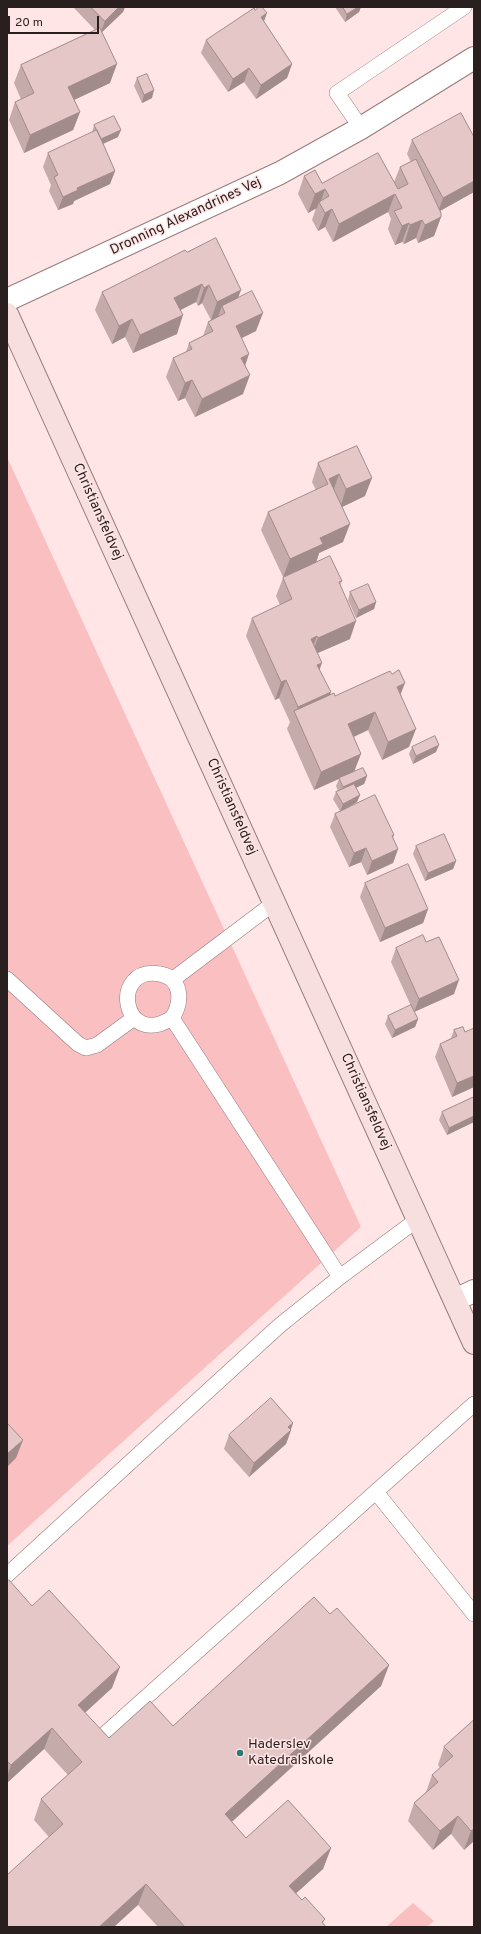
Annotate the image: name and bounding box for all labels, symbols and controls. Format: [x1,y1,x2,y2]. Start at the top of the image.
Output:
scale bar [10,8,101,34]
text: 20 m [15,15,43,31]
street label: Dronning Alexandrines Vej [108,175,264,259]
street label: Christiansfeldvej [68,461,126,563]
street label: Christiansfeldvej [202,756,260,858]
street label: Christiansfeldvej [336,1051,394,1153]
place label: Haderslev Katedralskole [248,1737,334,1770]
marker: Haderslev Katedralskole [235,1748,245,1758]

